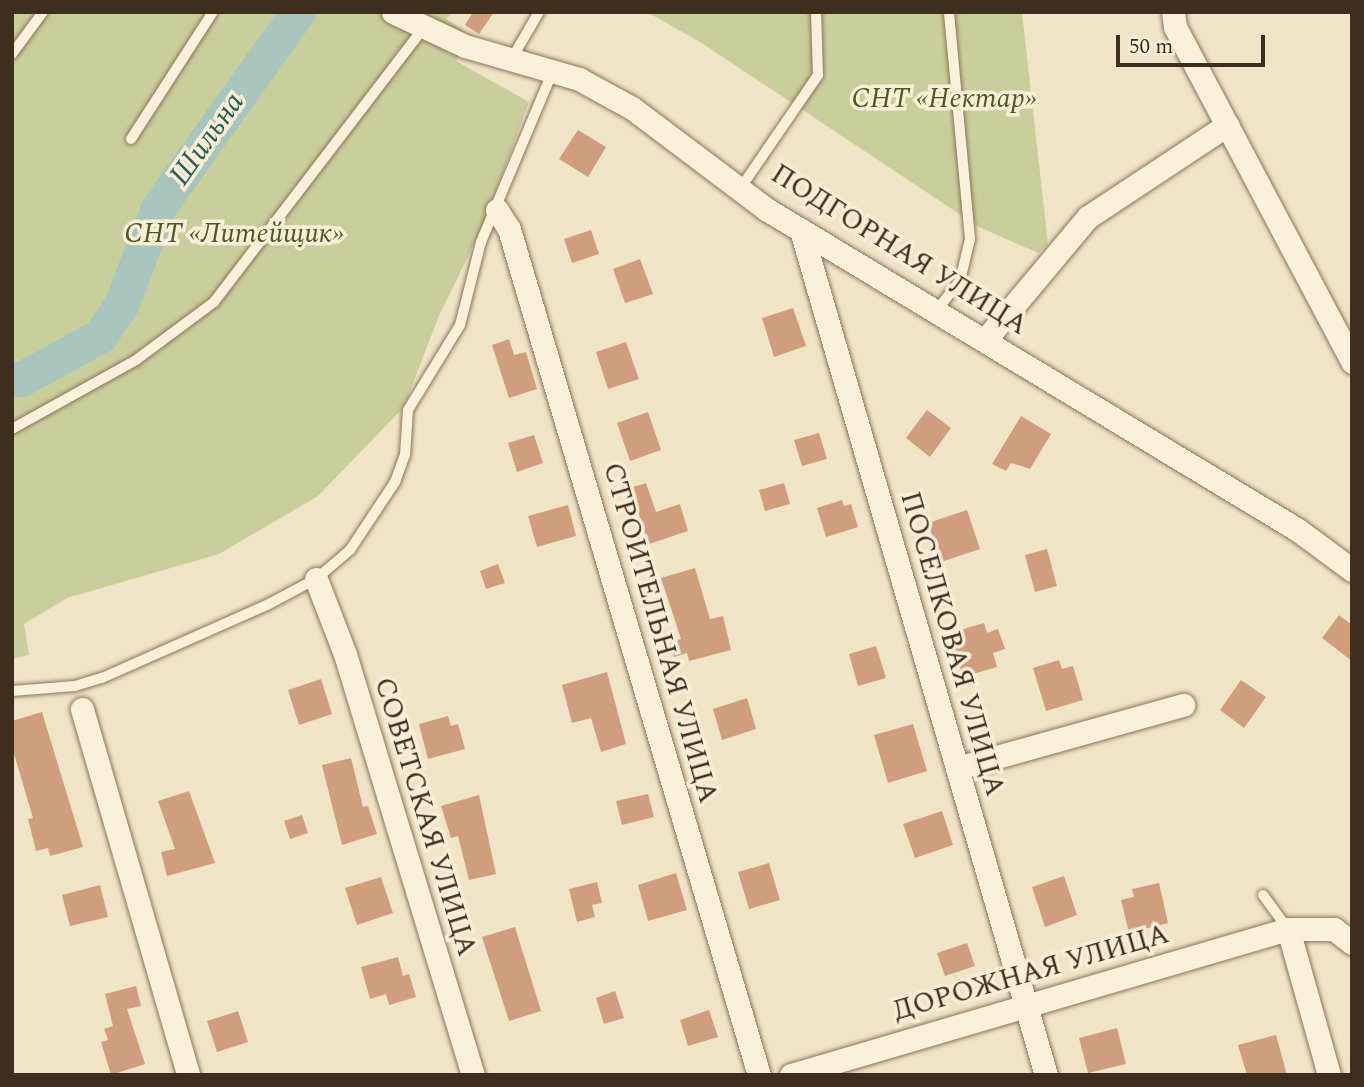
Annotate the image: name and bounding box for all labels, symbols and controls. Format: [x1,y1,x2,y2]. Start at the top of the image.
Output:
scale bar [1119,21,1268,65]
text: 50 m [1129,31,1173,63]
park label: СНТ «Нектар» [851,82,1037,116]
water label: Шильна [162,85,252,193]
street label: ПОДГОРНАЯ УЛИЦА [764,157,1034,343]
park label: СНТ «Литейщик» [124,217,344,251]
street label: СТРОИТЕЛЬНАЯ УЛИЦА [595,459,725,807]
street label: ПОСЕЛКОВАЯ УЛИЦА [892,488,1012,800]
street label: СОВЕТСКАЯ УЛИЦА [367,673,483,961]
street label: ДОРОЖНАЯ УЛИЦА [889,918,1173,1028]

